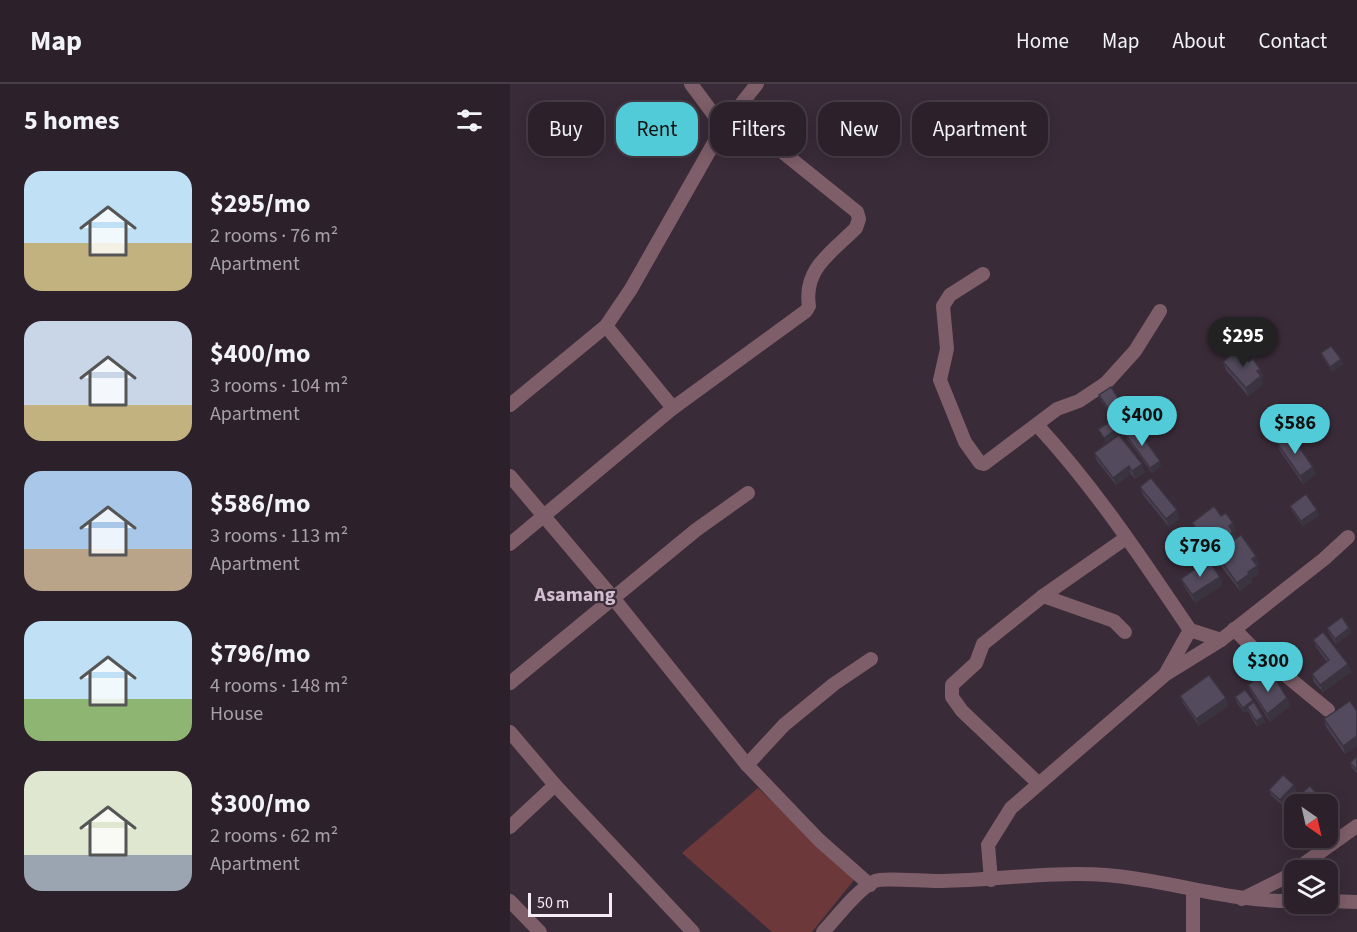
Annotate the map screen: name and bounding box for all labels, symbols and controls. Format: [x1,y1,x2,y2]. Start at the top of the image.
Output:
text: Map [30,21,82,61]
text: Home [1016,26,1069,56]
text: Map [1102,26,1140,56]
text: About [1173,26,1225,56]
text: Contact [1258,26,1327,56]
text: 5 homes [24,102,119,139]
chip: Buy [528,102,604,156]
chip: Rent [616,102,698,156]
chip: Filters [710,102,806,156]
chip: New [818,102,900,156]
chip: Apartment [912,102,1048,156]
icon: filters [453,104,486,137]
text: $295/mo [210,185,310,222]
icon: home [72,195,144,267]
text: 2 rooms · 76 m² [210,222,338,250]
text: Apartment [210,250,300,278]
pin: $295 [1207,317,1279,368]
text: $295 [1222,322,1264,350]
text: $400/mo [210,335,310,372]
icon: home [72,345,144,417]
text: 3 rooms · 104 m² [210,372,348,400]
pin: $400 [1106,396,1178,447]
text: Apartment [210,400,300,428]
text: $400 [1121,401,1163,429]
pin: $586 [1259,404,1331,455]
text: $586 [1274,409,1316,437]
text: $586/mo [210,485,310,522]
icon: home [72,495,144,567]
text: 3 rooms · 113 m² [210,522,348,550]
pin: $796 [1164,527,1236,578]
text: $796 [1179,532,1221,560]
text: Apartment [210,550,300,578]
district label: Asamang [534,581,616,609]
text: $796/mo [210,635,310,672]
pin: $300 [1232,642,1304,693]
icon: home [72,645,144,717]
text: $300 [1247,647,1289,675]
text: 4 rooms · 148 m² [210,672,348,700]
text: House [210,700,263,728]
text: $300/mo [210,785,310,822]
north arrow [1284,794,1338,848]
map controls [1284,794,1338,914]
icon: home [72,795,144,867]
text: 2 rooms · 62 m² [210,822,338,850]
text: Apartment [210,850,300,878]
button: layers [1284,860,1338,914]
scale bar [528,890,612,918]
text: 50 m [537,892,569,914]

